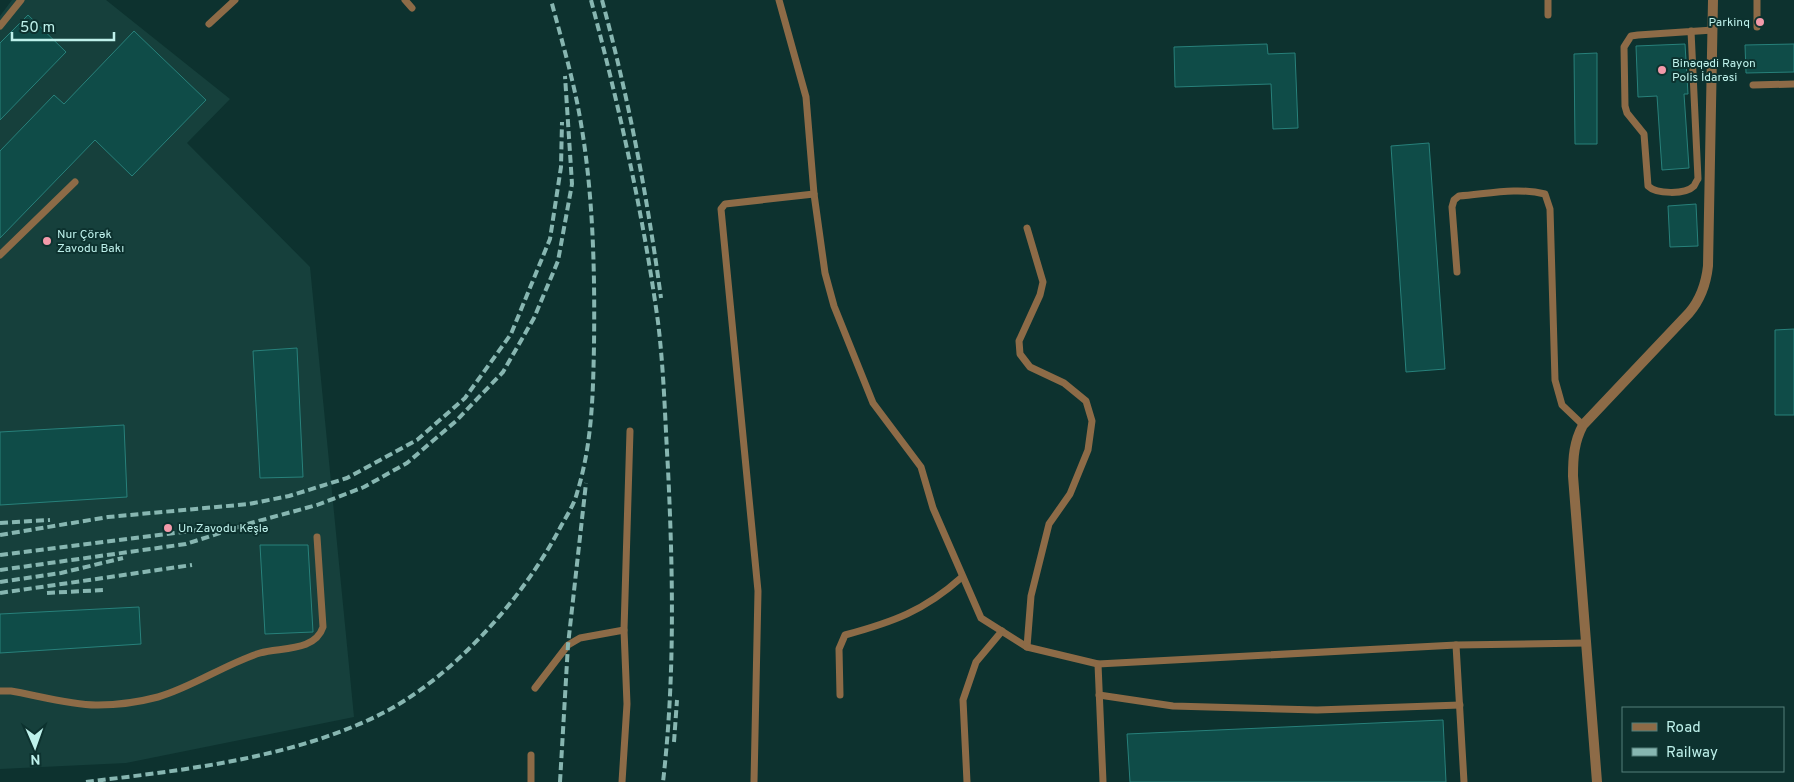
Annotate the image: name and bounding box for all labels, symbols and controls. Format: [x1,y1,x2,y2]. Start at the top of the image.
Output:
scale bar [12,10,115,42]
place label: Parkinq [1708,15,1750,31]
marker: Parkinq [1754,16,1766,28]
text: 50 m [20,19,55,38]
place label: Binəqədi Rayon Polis İdarəsi [1672,56,1756,86]
marker: Binəqədi Rayon Polis İdarəsi [1656,64,1668,76]
place label: Nur Çörək Zavodu Bakı [57,227,124,257]
marker: Nur Çörək Zavodu Bakı [41,235,53,247]
place label: Un Zavodu Keşlə [178,521,268,537]
marker: Un Zavodu Keşlə [162,522,174,534]
legend [1622,707,1784,772]
text: Road [1666,719,1701,738]
north arrow [10,722,60,772]
text: Railway [1666,744,1718,763]
text: N [30,750,41,767]

